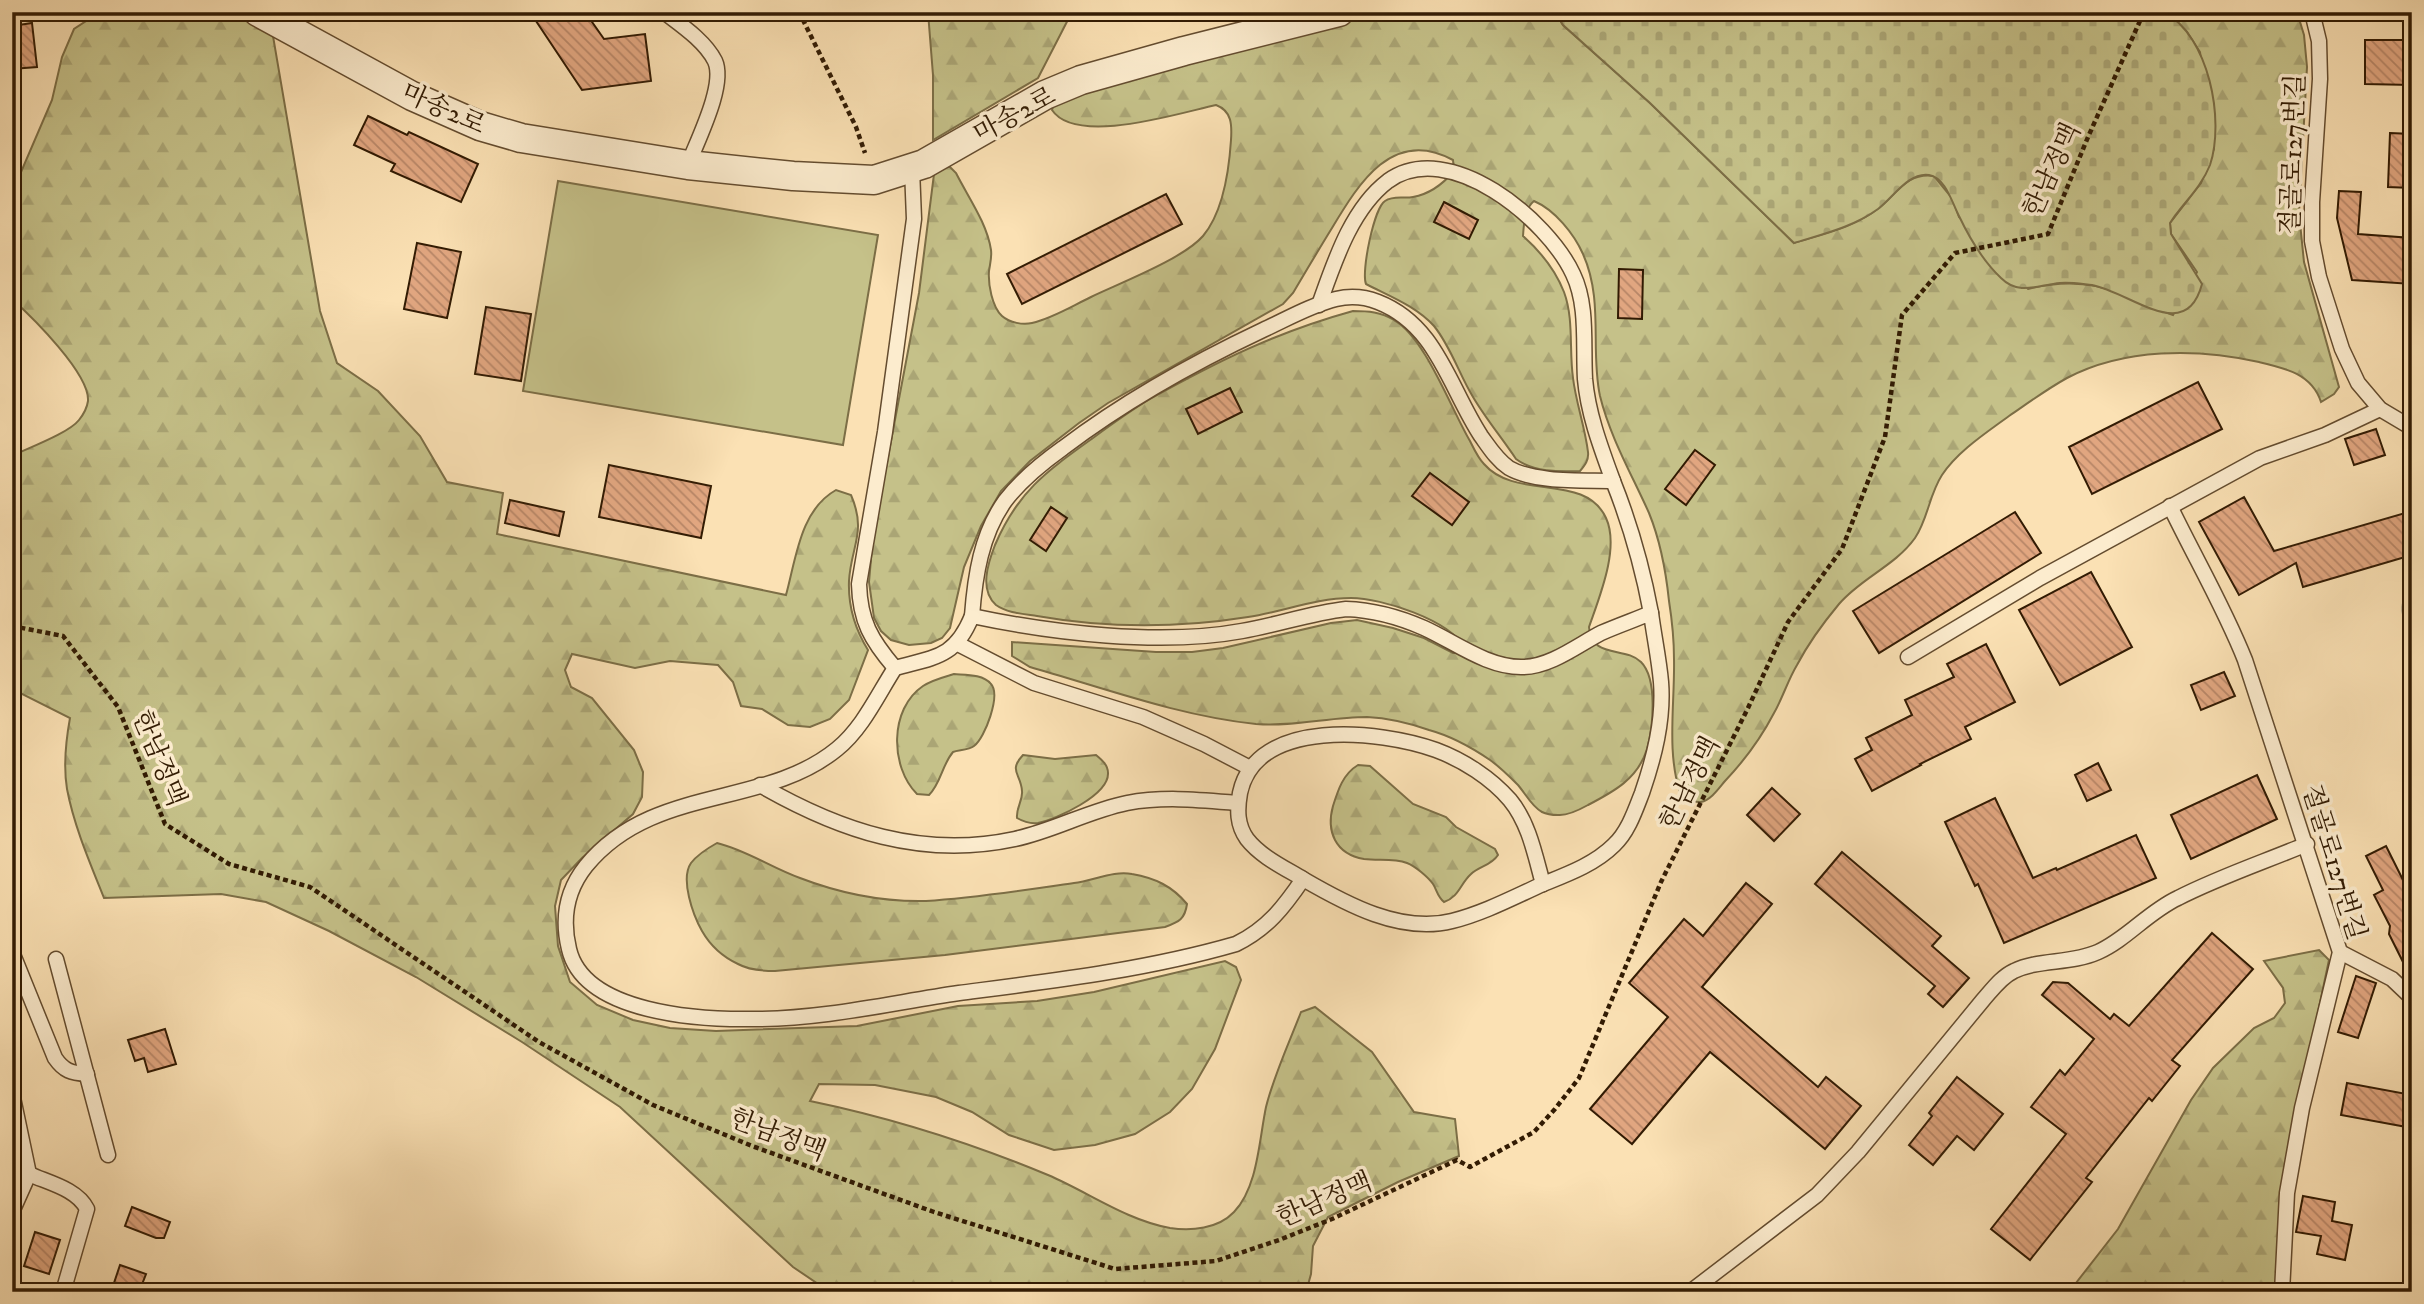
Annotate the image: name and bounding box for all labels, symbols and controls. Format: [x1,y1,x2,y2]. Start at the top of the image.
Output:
street label: 절골로127번길 [2274,73,2313,235]
street label: 마송2로 [396,76,490,142]
street label: 마송2로 [968,80,1061,151]
street label: 한남정맥 [2016,118,2089,223]
street label: 한남정맥 [124,706,193,811]
street label: 한남정맥 [1653,731,1728,836]
street label: 절골로127번길 [2294,781,2373,944]
street label: 한남정맥 [725,1102,830,1169]
street label: 한남정맥 [1272,1166,1377,1235]

